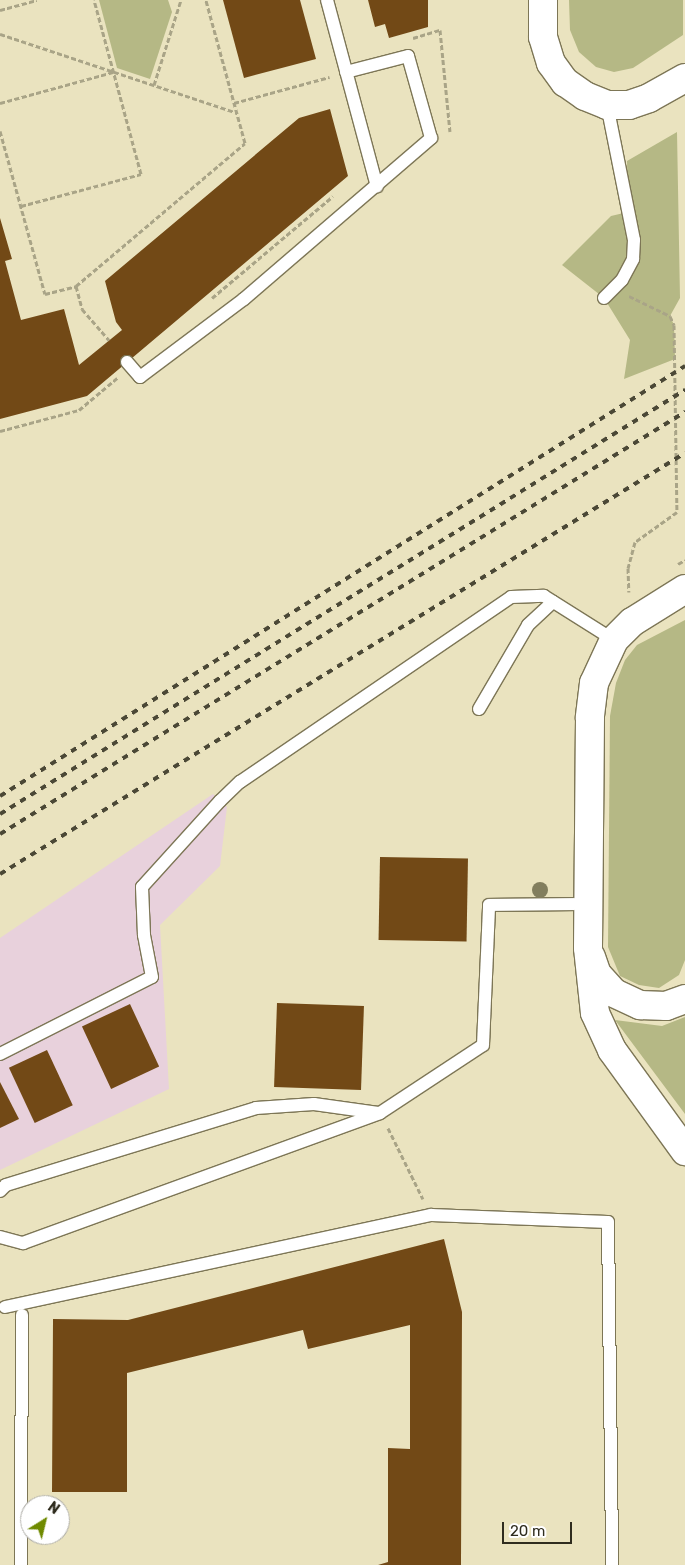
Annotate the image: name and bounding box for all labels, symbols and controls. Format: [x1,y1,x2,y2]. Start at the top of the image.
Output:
north arrow [20,1495,70,1545]
text: N [44,1498,63,1518]
scale bar [505,1512,575,1544]
text: 20 m [510,1522,545,1540]

